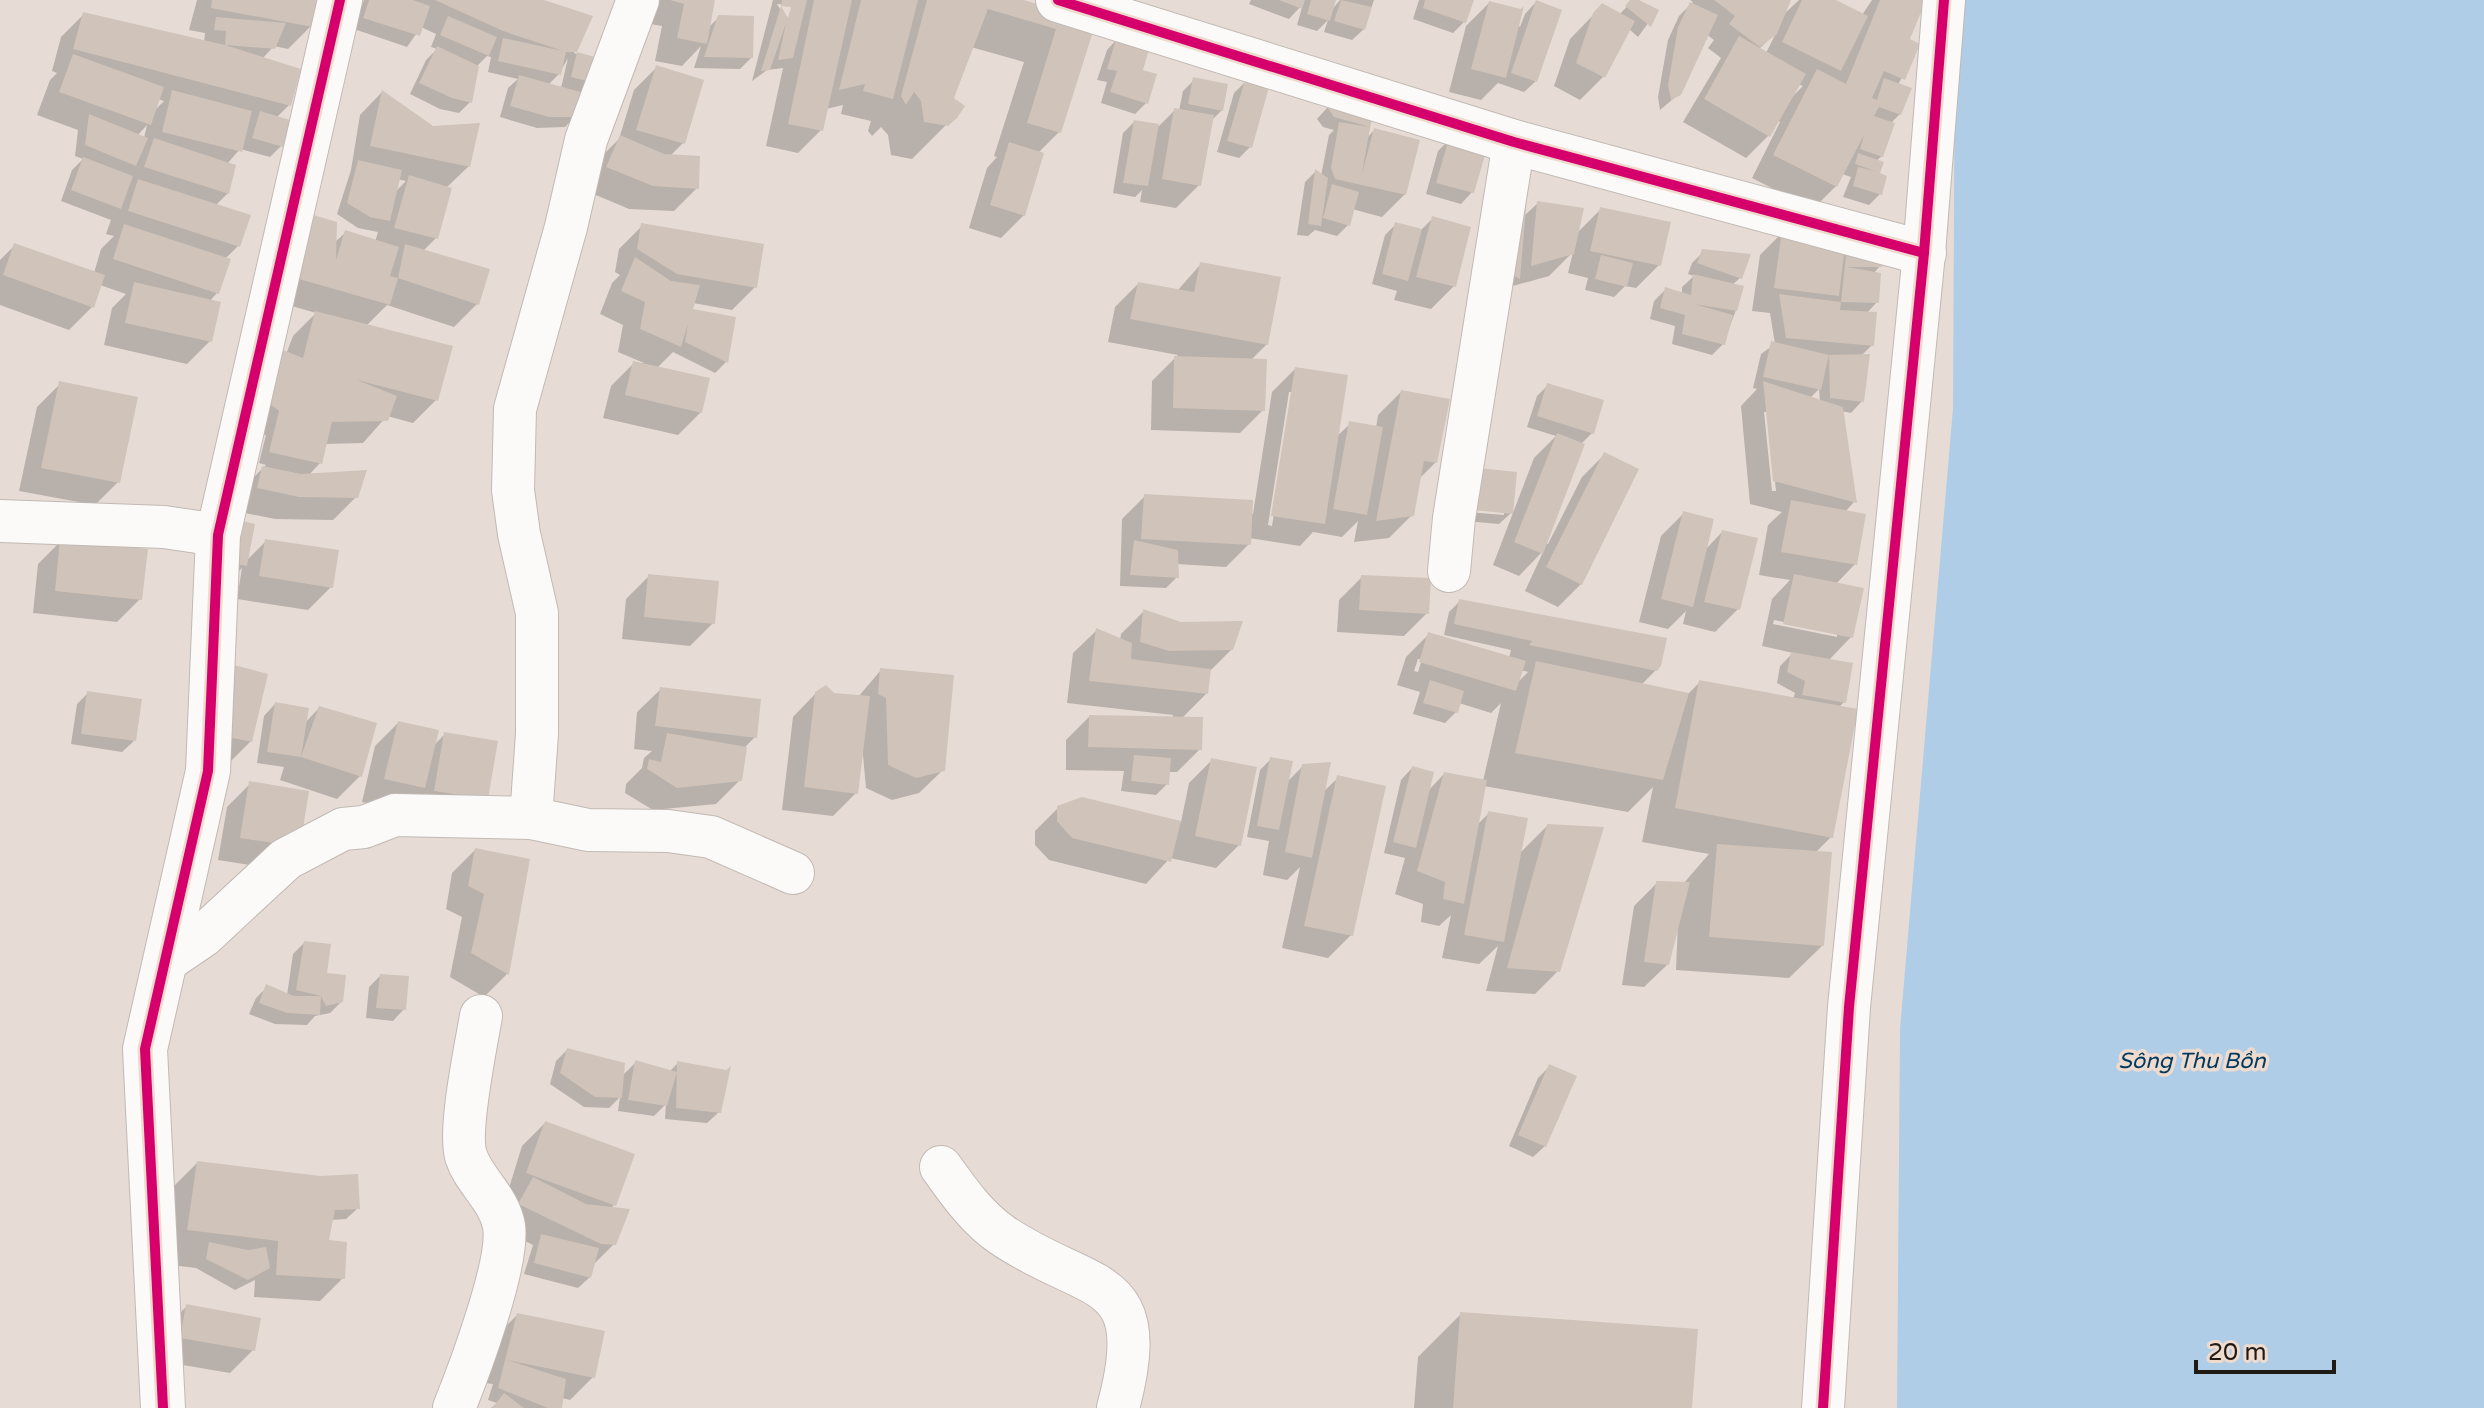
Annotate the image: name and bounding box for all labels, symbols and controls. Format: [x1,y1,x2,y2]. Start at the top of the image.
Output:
water label: Sông Thu Bồn [2118,1048,2266,1074]
scale bar [2196,1324,2334,1374]
text: 20 m [2208,1338,2266,1367]

